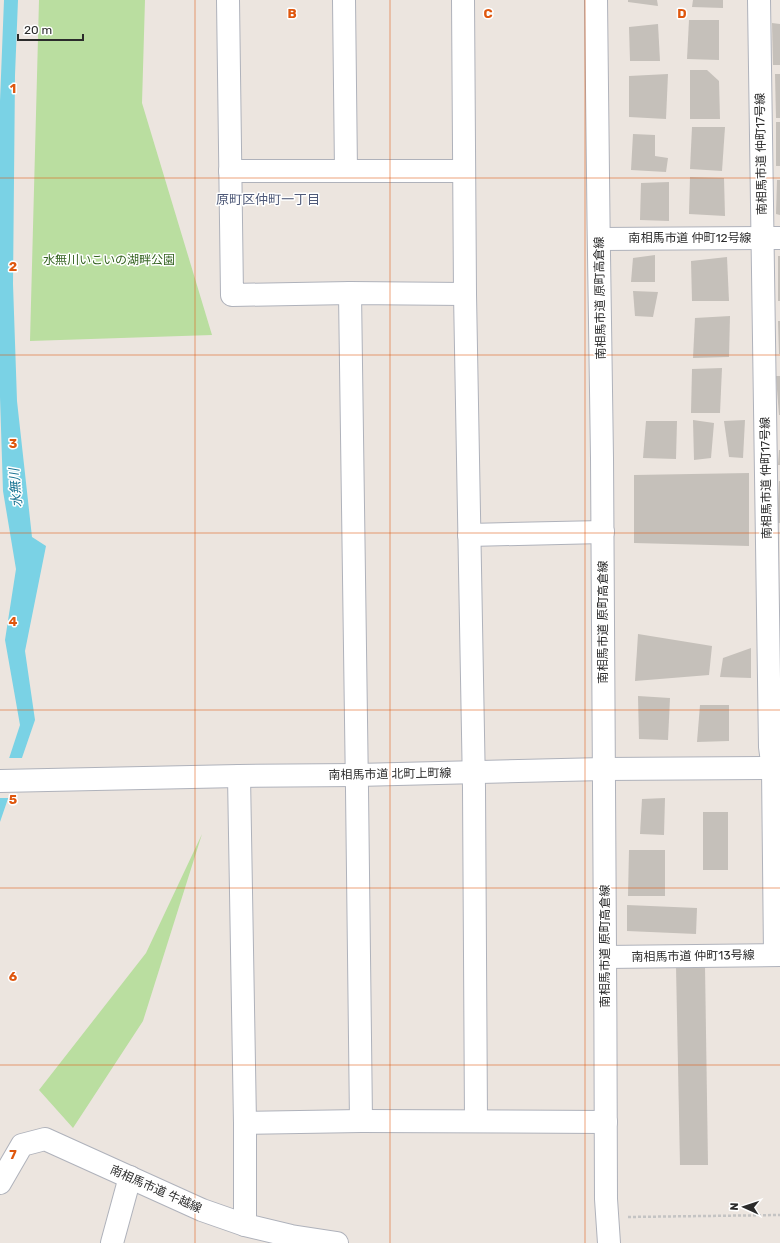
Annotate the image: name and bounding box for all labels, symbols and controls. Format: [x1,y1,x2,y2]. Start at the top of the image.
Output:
text: B [287,6,297,21]
text: C [483,6,493,21]
text: D [677,6,687,21]
scale bar [18,16,83,42]
text: 20 m [24,23,52,37]
text: 1 [10,81,16,96]
street label: 南相馬市道 仲町17号線 [753,93,769,215]
district label: 原町区仲町一丁目 [216,192,320,207]
street label: 南相馬市道 仲町12号線 [628,231,752,245]
street label: 南相馬市道 原町高倉線 [592,236,608,360]
park label: 水無川いこいの湖畔公園 [43,253,175,267]
text: 2 [9,259,17,274]
street label: 南相馬市道 仲町17号線 [758,417,774,539]
text: 3 [9,436,18,451]
water label: 水無川 [6,466,25,508]
street label: 南相馬市道 原町高倉線 [596,561,610,683]
text: 4 [9,614,18,629]
street label: 南相馬市道 北町上町線 [328,766,452,782]
text: 5 [9,792,17,807]
street label: 南相馬市道 原町高倉線 [598,885,612,1007]
street label: 南相馬市道 仲町13号線 [631,948,755,964]
text: 6 [9,969,18,984]
text: 7 [9,1147,17,1162]
street label: 南相馬市道 牛越線 [108,1162,204,1216]
north arrow [724,1187,764,1227]
text: N [728,1202,741,1211]

